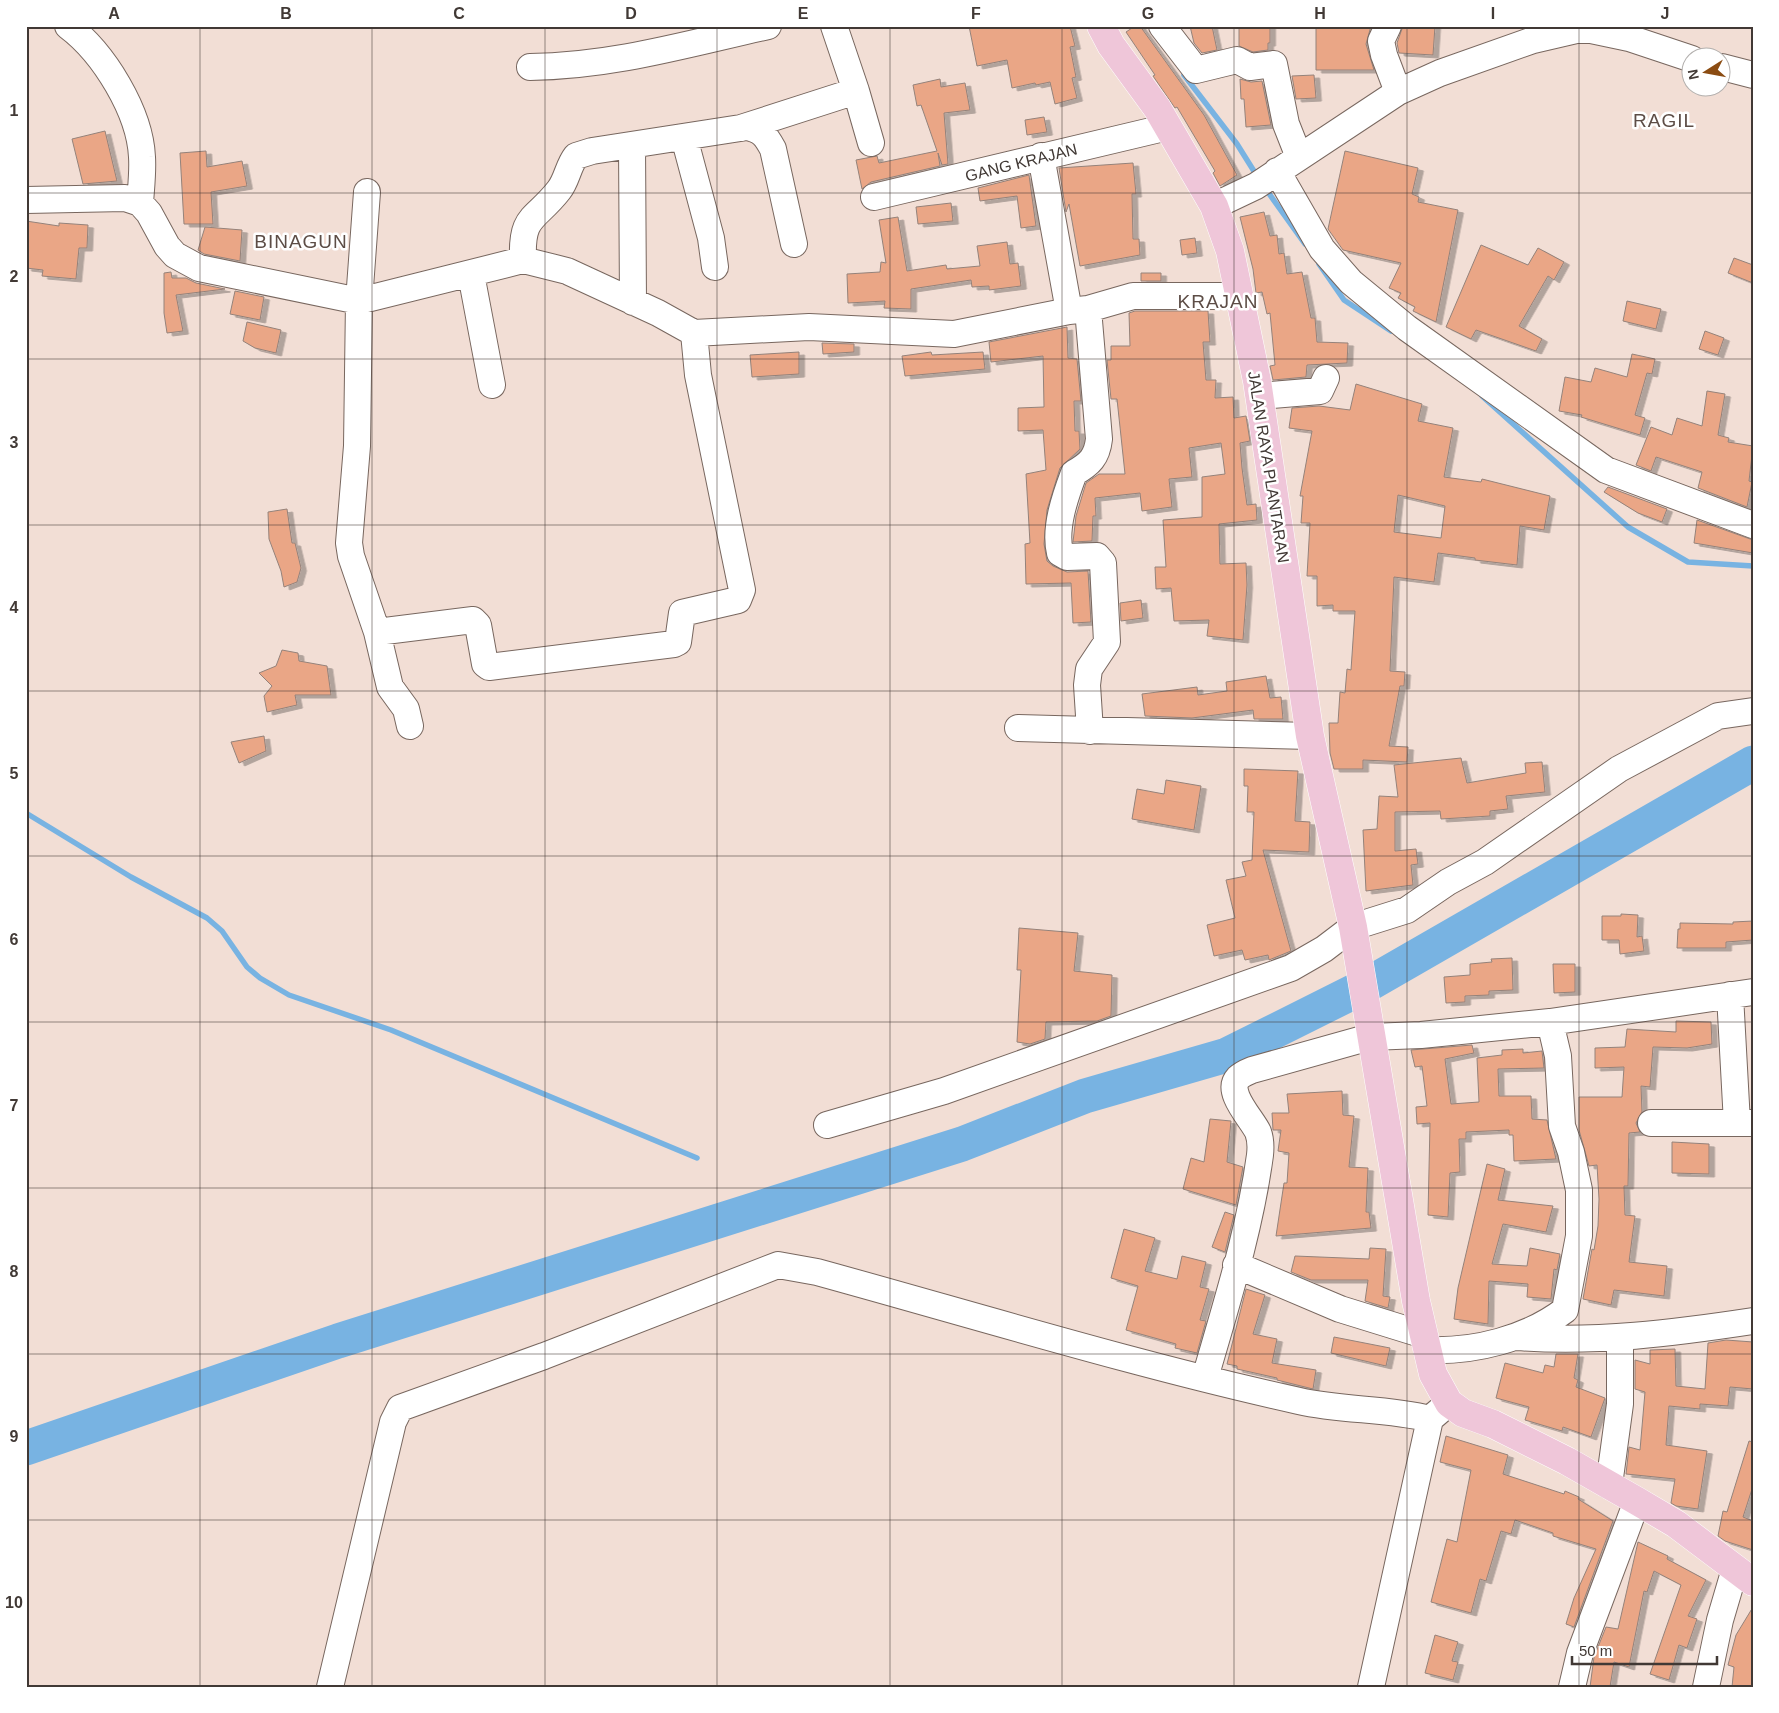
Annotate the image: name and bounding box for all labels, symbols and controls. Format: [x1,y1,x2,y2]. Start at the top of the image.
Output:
text: A [108,5,120,22]
text: B [280,5,292,22]
text: C [453,5,465,22]
text: D [625,5,637,22]
text: E [798,5,809,22]
text: F [971,5,981,22]
text: G [1142,5,1154,22]
text: H [1314,5,1326,22]
text: I [1491,5,1495,22]
text: J [1661,5,1669,22]
north arrow [1682,48,1732,98]
text: N [1684,68,1702,81]
text: 1 [10,102,19,119]
district label: RAGIL [1633,110,1695,131]
street label: GANG KRAJAN [963,140,1079,185]
district label: BINAGUN [254,231,348,252]
text: 2 [10,268,19,285]
district label: KRAJAN [1178,291,1258,312]
street label: JALAN RAYA PLANTARAN [1245,370,1292,564]
text: 3 [10,434,19,451]
text: 4 [10,599,19,616]
text: 5 [10,765,19,782]
text: 6 [10,931,19,948]
text: 7 [10,1097,19,1114]
text: 8 [10,1263,19,1280]
text: 9 [10,1428,19,1445]
text: 10 [5,1594,23,1611]
scale bar [1572,1633,1716,1665]
text: 50 m [1579,1642,1612,1659]

